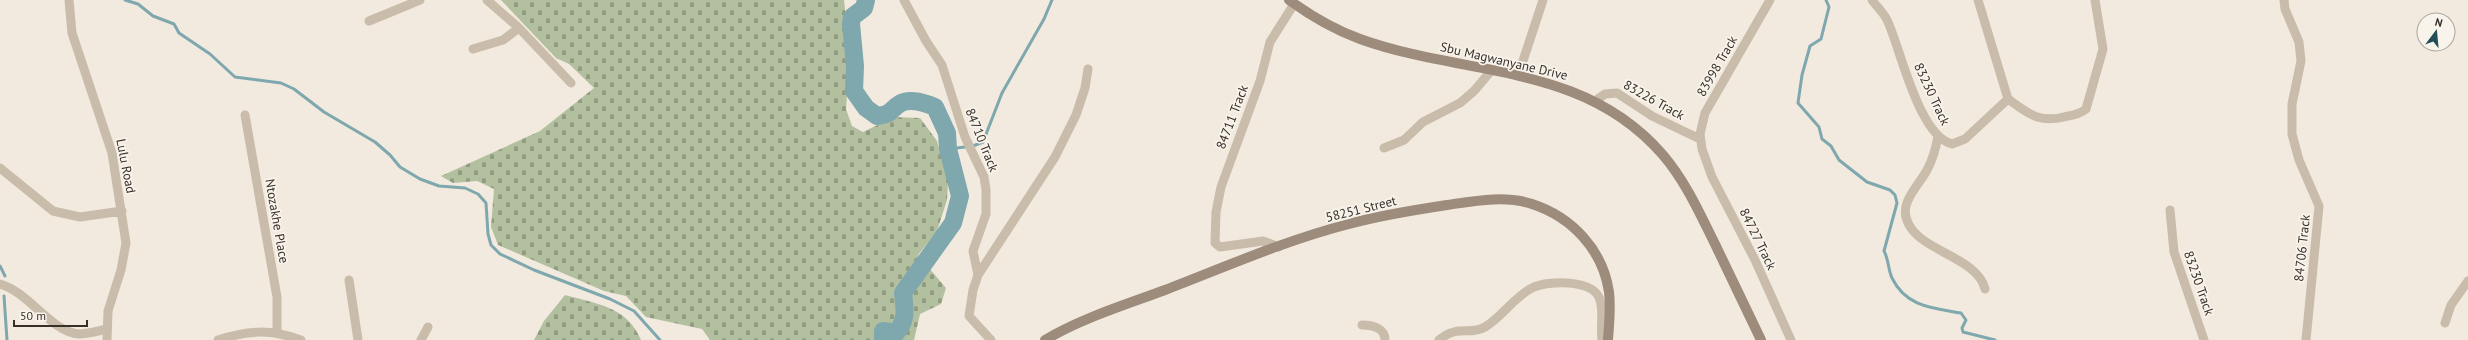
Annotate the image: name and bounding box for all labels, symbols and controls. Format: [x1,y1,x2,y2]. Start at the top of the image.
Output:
north arrow [2416,12,2456,52]
text: N [2433,15,2444,30]
street label: 83998 Track [1693,32,1742,99]
street label: Sbu Magwanyane Drive [1439,38,1569,84]
street label: 83230 Track [1910,60,1954,129]
street label: 83226 Track [1620,76,1688,124]
street label: 84711 Track [1212,82,1252,151]
street label: 84710 Track [962,106,1003,175]
street label: Lulu Road [112,137,140,195]
street label: Ntozakhe Place [261,178,293,264]
street label: 58251 Street [1324,192,1399,226]
street label: 84727 Track [1736,205,1781,273]
street label: 84706 Track [2290,213,2314,282]
street label: 83230 Track [2180,248,2218,318]
scale bar [14,302,87,328]
text: 50 m [20,308,46,323]

